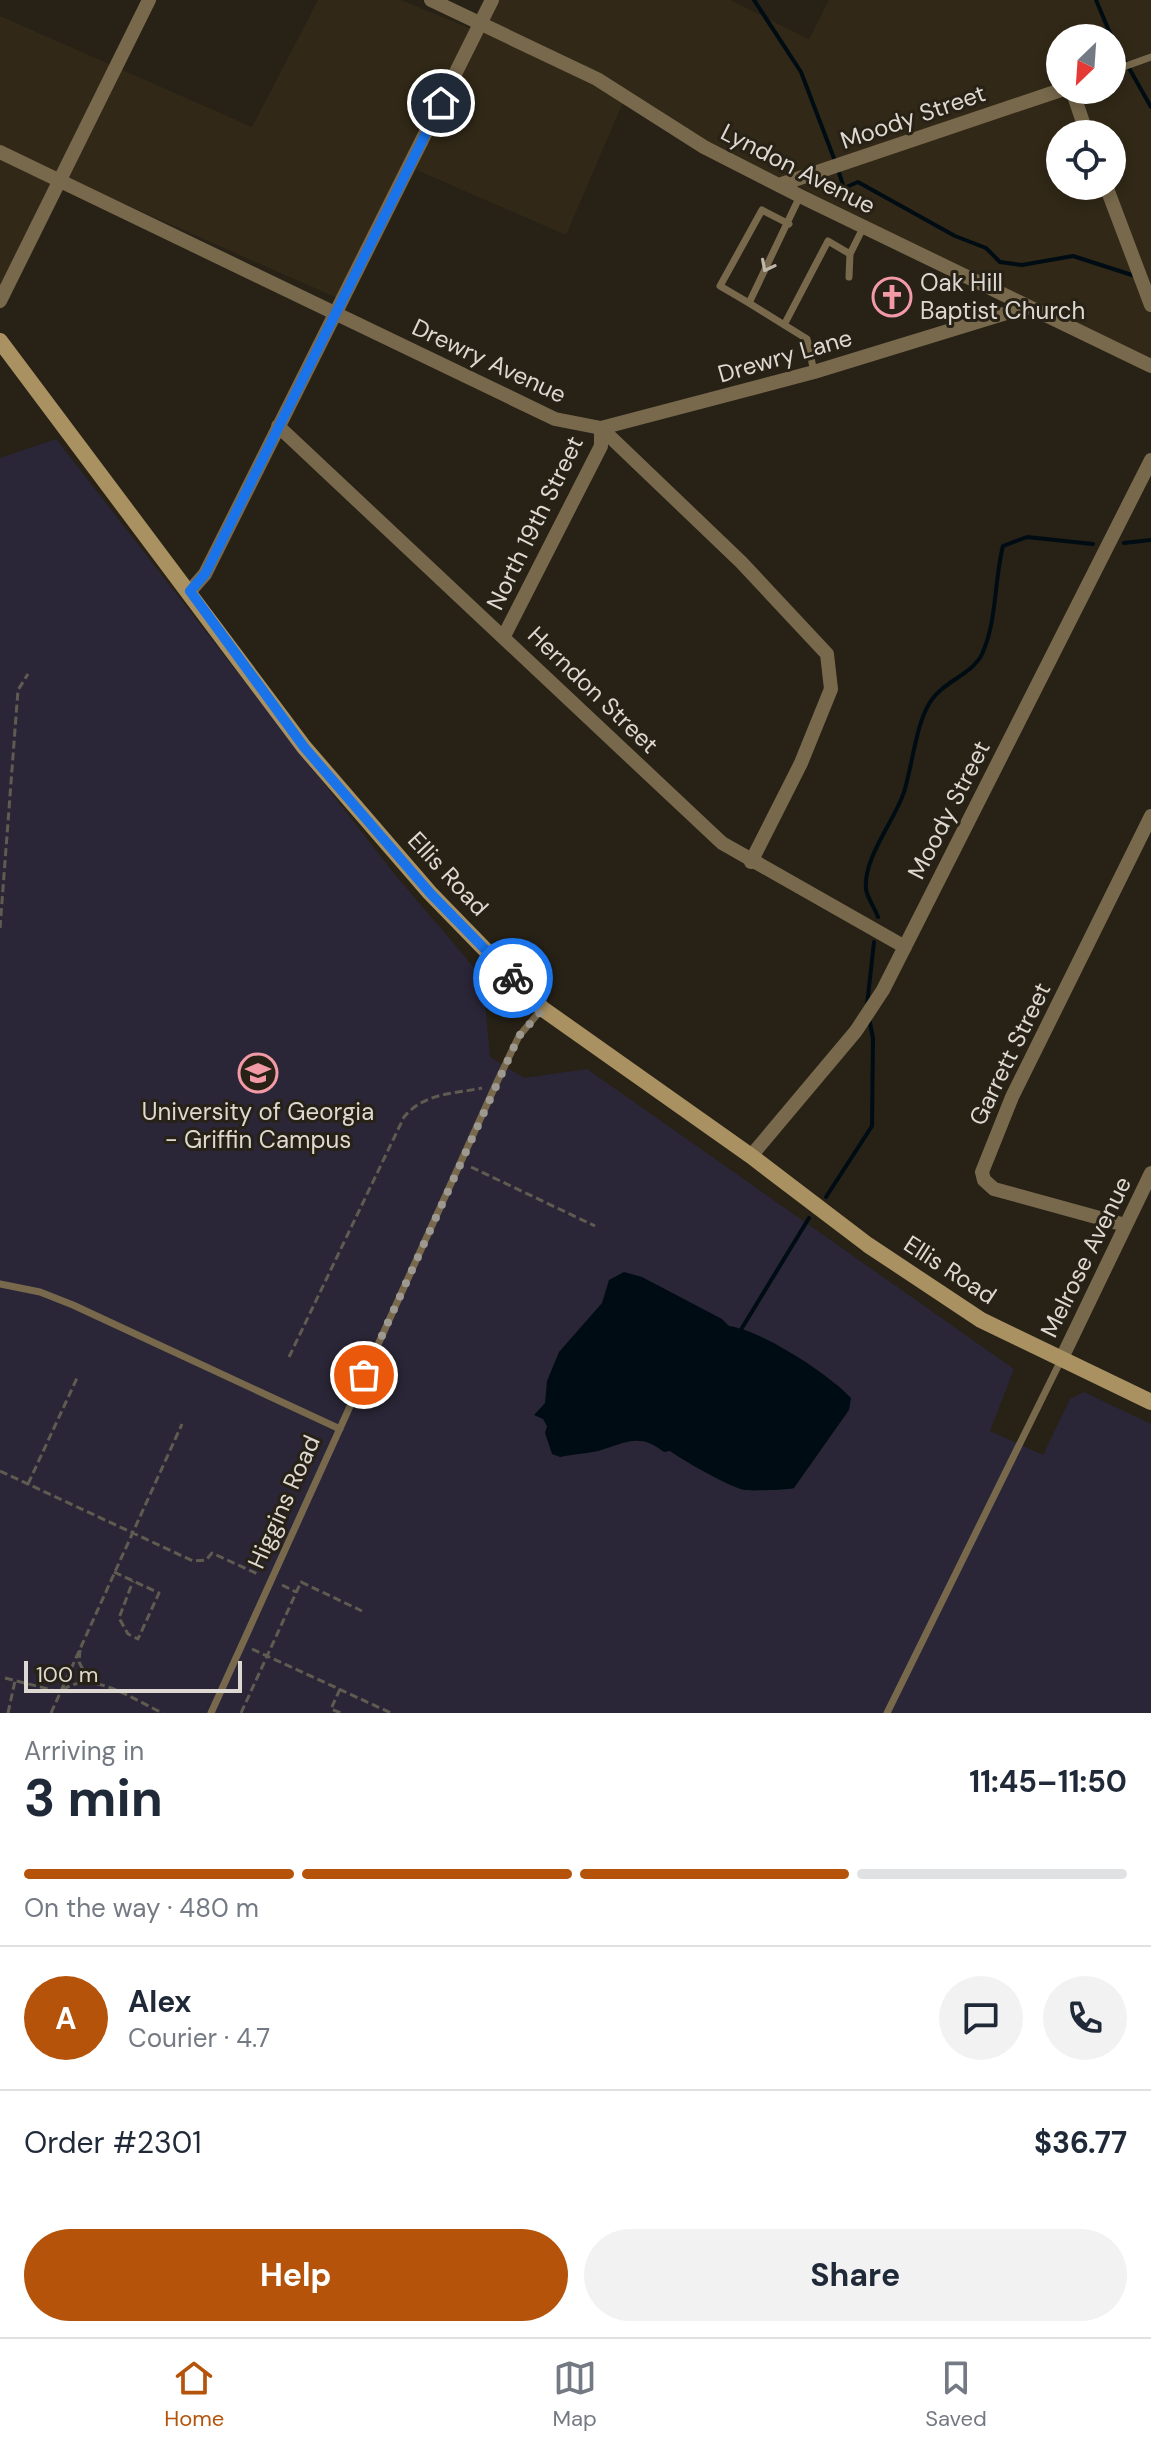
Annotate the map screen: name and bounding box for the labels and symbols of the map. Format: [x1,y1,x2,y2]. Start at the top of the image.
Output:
north arrow [1046,24,1126,104]
pin [407,69,475,137]
street label: Moody Street [836,77,989,156]
street label: Lyndon Avenue [716,116,881,221]
one-way arrow [762,258,777,273]
place label: Oak Hill Baptist Church [920,267,1085,326]
church icon: Oak Hill Baptist Church [871,276,913,318]
street label: Drewry Avenue [407,311,571,410]
street label: Drewry Lane [714,322,856,389]
street label: North 19th Street [479,431,590,615]
street label: Herndon Street [521,619,665,760]
street label: Moody Street [900,735,997,884]
street label: Ellis Road [401,825,495,922]
courier [473,938,553,1018]
street label: Garrett Street [962,977,1057,1130]
school or university icon: University of Georgia - Griffin Campus [237,1052,279,1094]
place label: University of Georgia - Griffin Campus [142,1096,374,1155]
street label: Melrose Avenue [1033,1171,1138,1342]
street label: Ellis Road [898,1228,1002,1311]
pin [330,1341,398,1409]
street label: Higgins Road [240,1430,327,1573]
scale bar [24,1657,242,1693]

